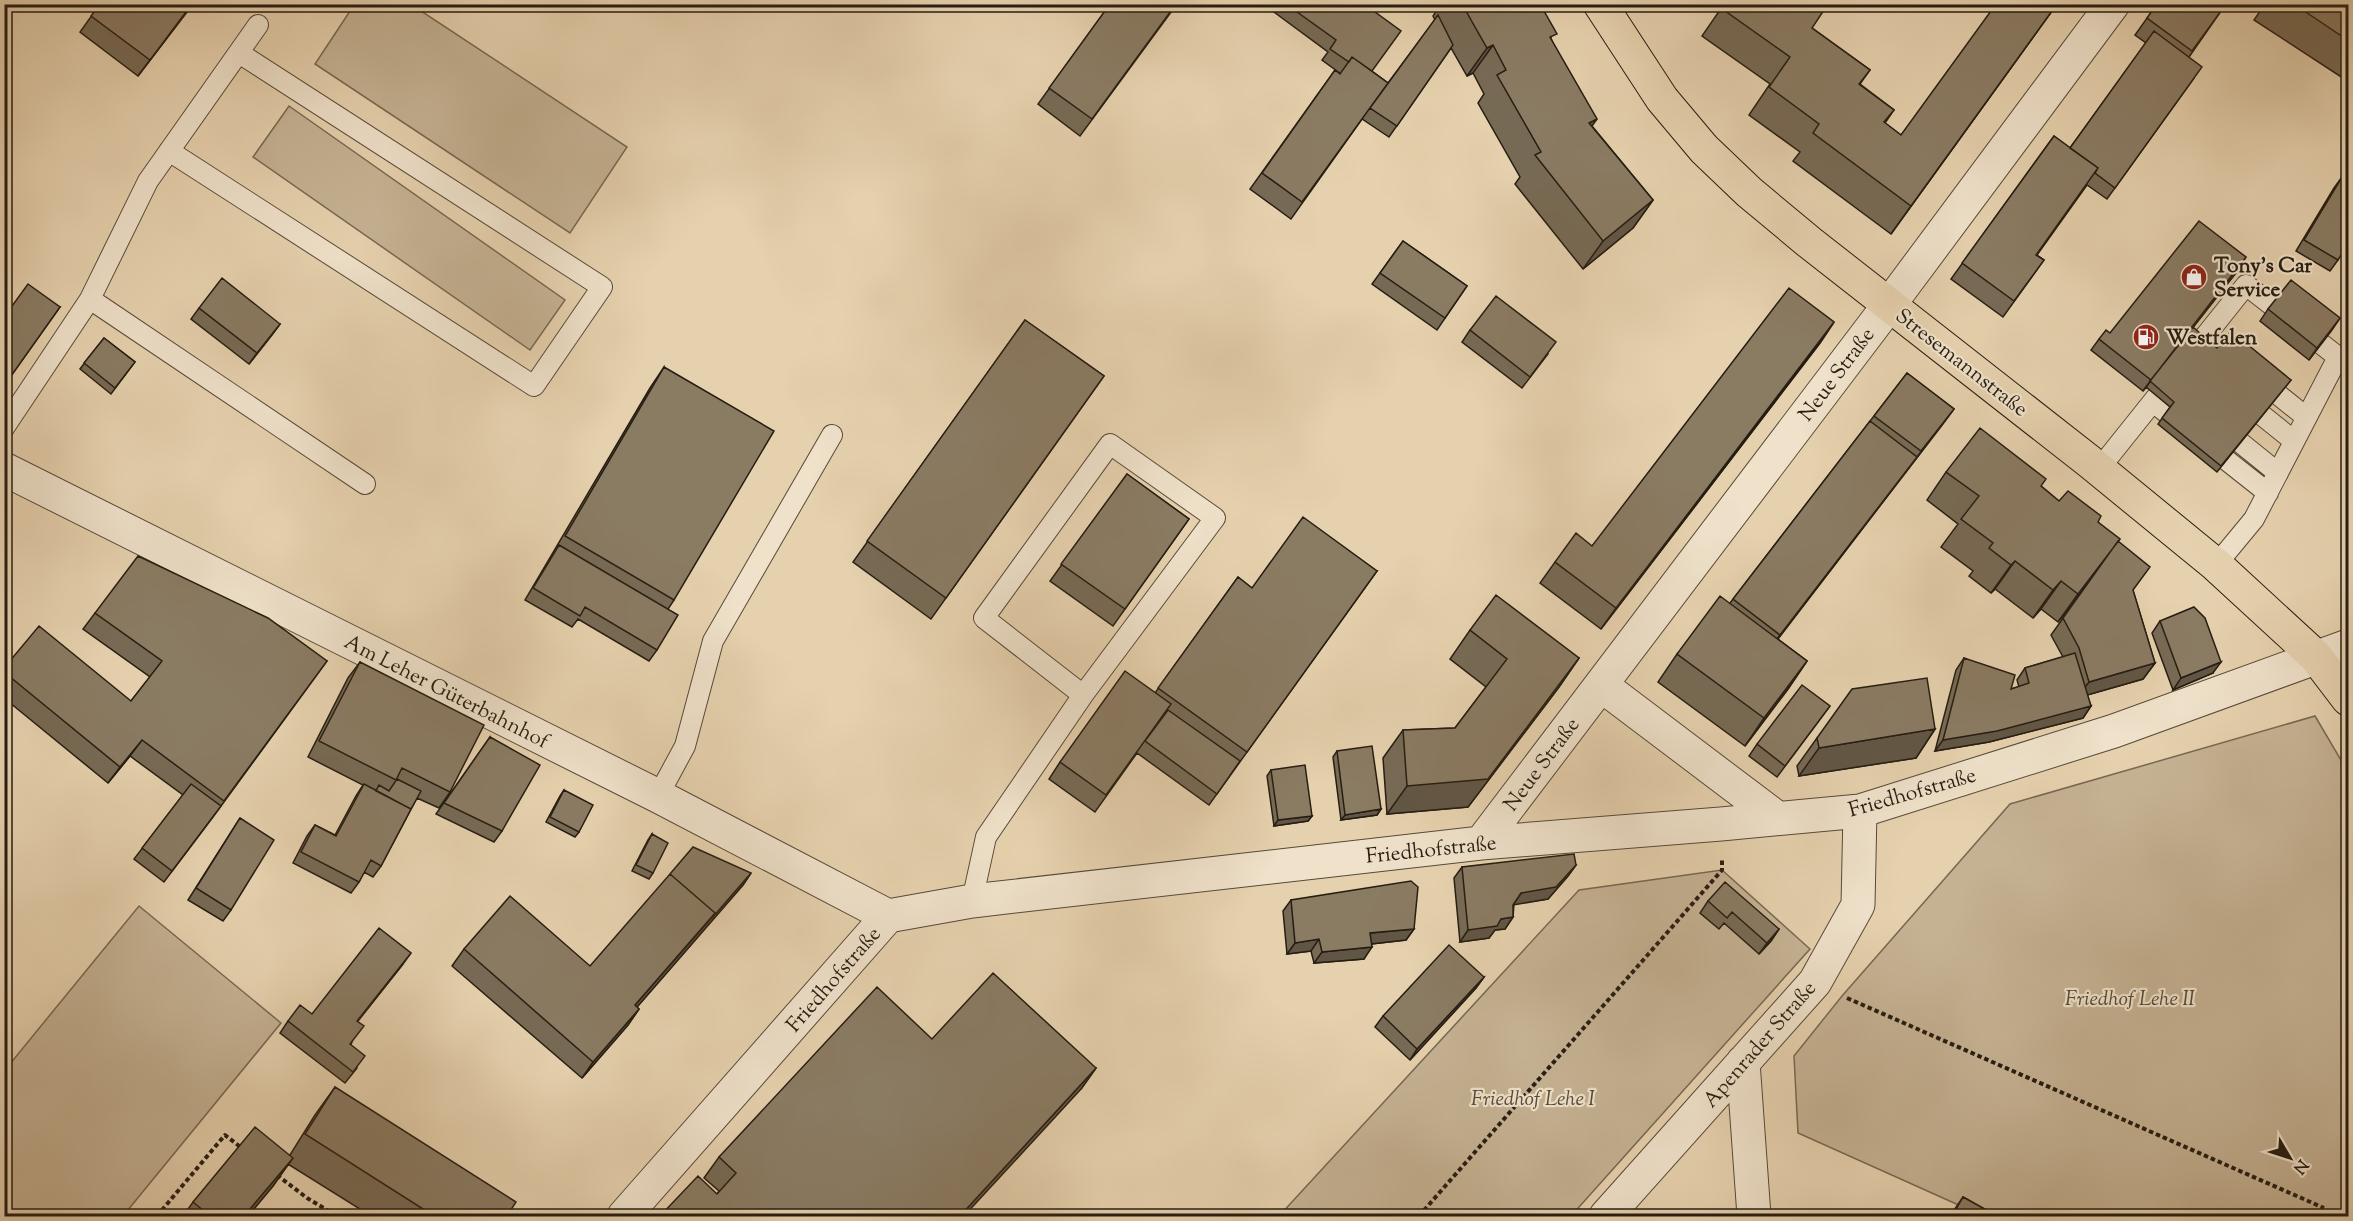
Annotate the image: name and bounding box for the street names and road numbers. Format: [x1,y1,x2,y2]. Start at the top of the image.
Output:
street label: Stresemannstraße [1888,302,2033,425]
street label: Neue Straße [1792,322,1883,428]
street label: Am Leher Güterbahnhof [339,628,555,758]
street label: Neue Straße [1497,712,1588,818]
street label: Friedhofstraße [1845,761,1980,826]
street label: Friedhofstraße [1364,829,1498,873]
street label: Friedhofstraße [780,921,889,1040]
street label: Apenrader Straße [1697,975,1824,1115]

